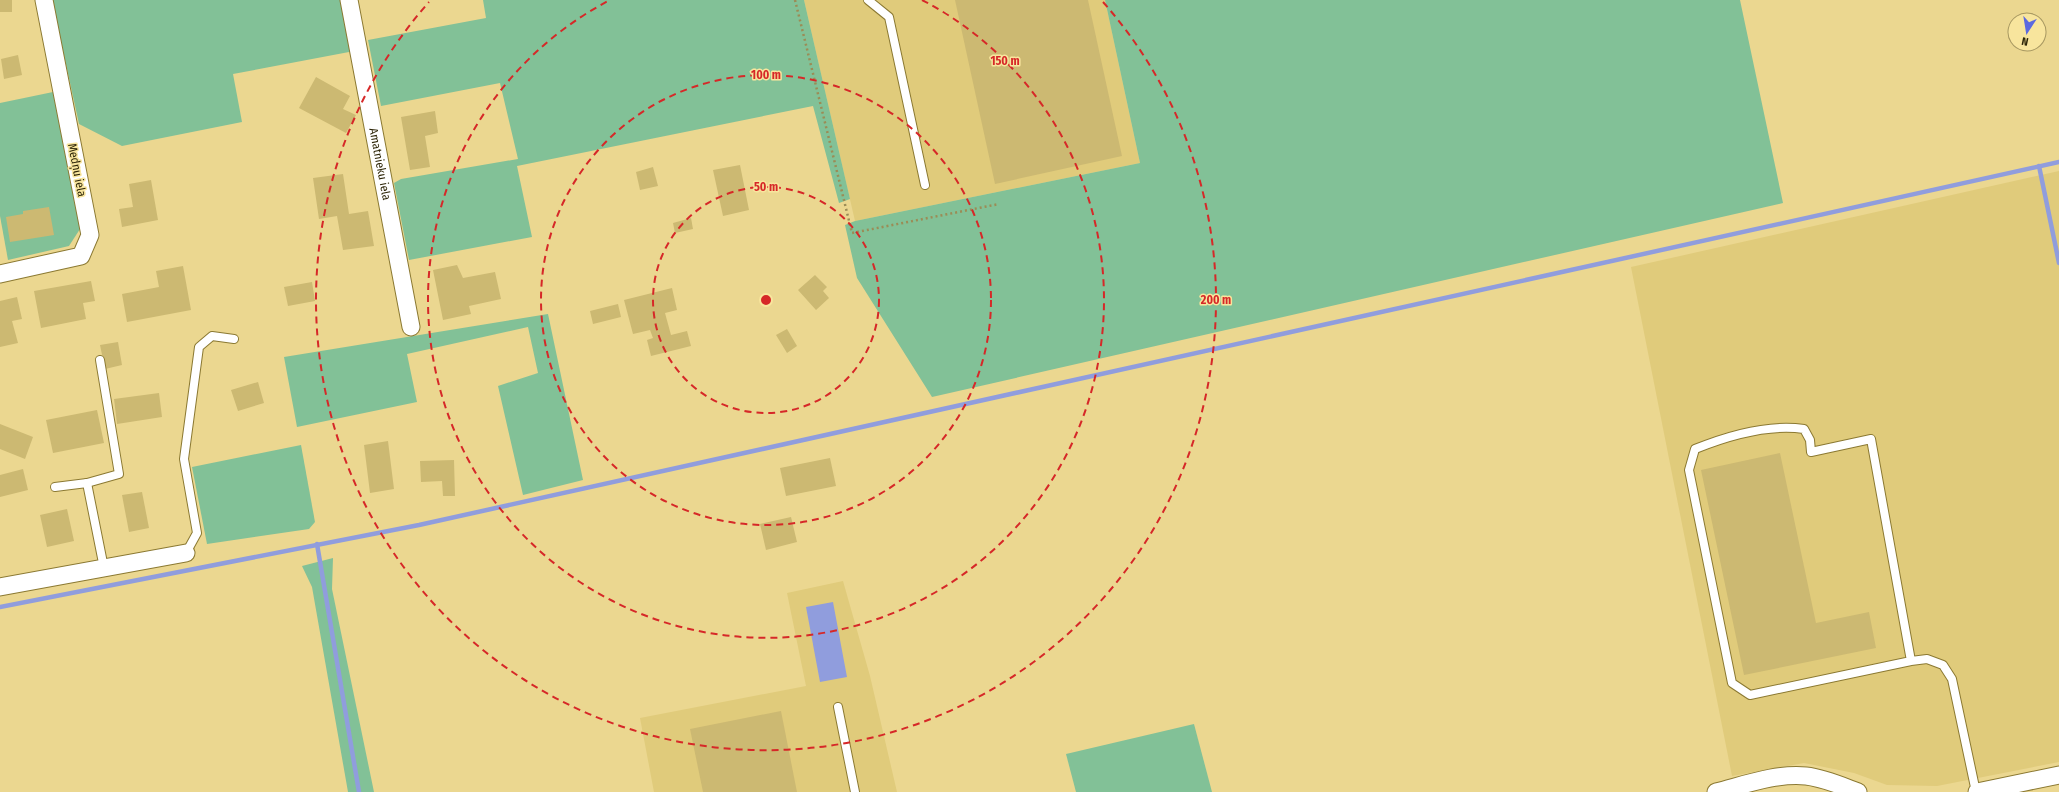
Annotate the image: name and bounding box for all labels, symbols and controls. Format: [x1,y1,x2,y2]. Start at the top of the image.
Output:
north arrow [2007,12,2047,52]
text: N [2020,34,2030,48]
text: 150 m [990,54,1020,68]
text: 100 m [751,68,781,82]
street label: Amatnieku iela [366,127,394,201]
street label: Medņu iela [64,142,89,198]
text: 50 m [754,180,778,194]
centre of rings [759,293,773,307]
text: 200 m [1200,293,1231,307]

